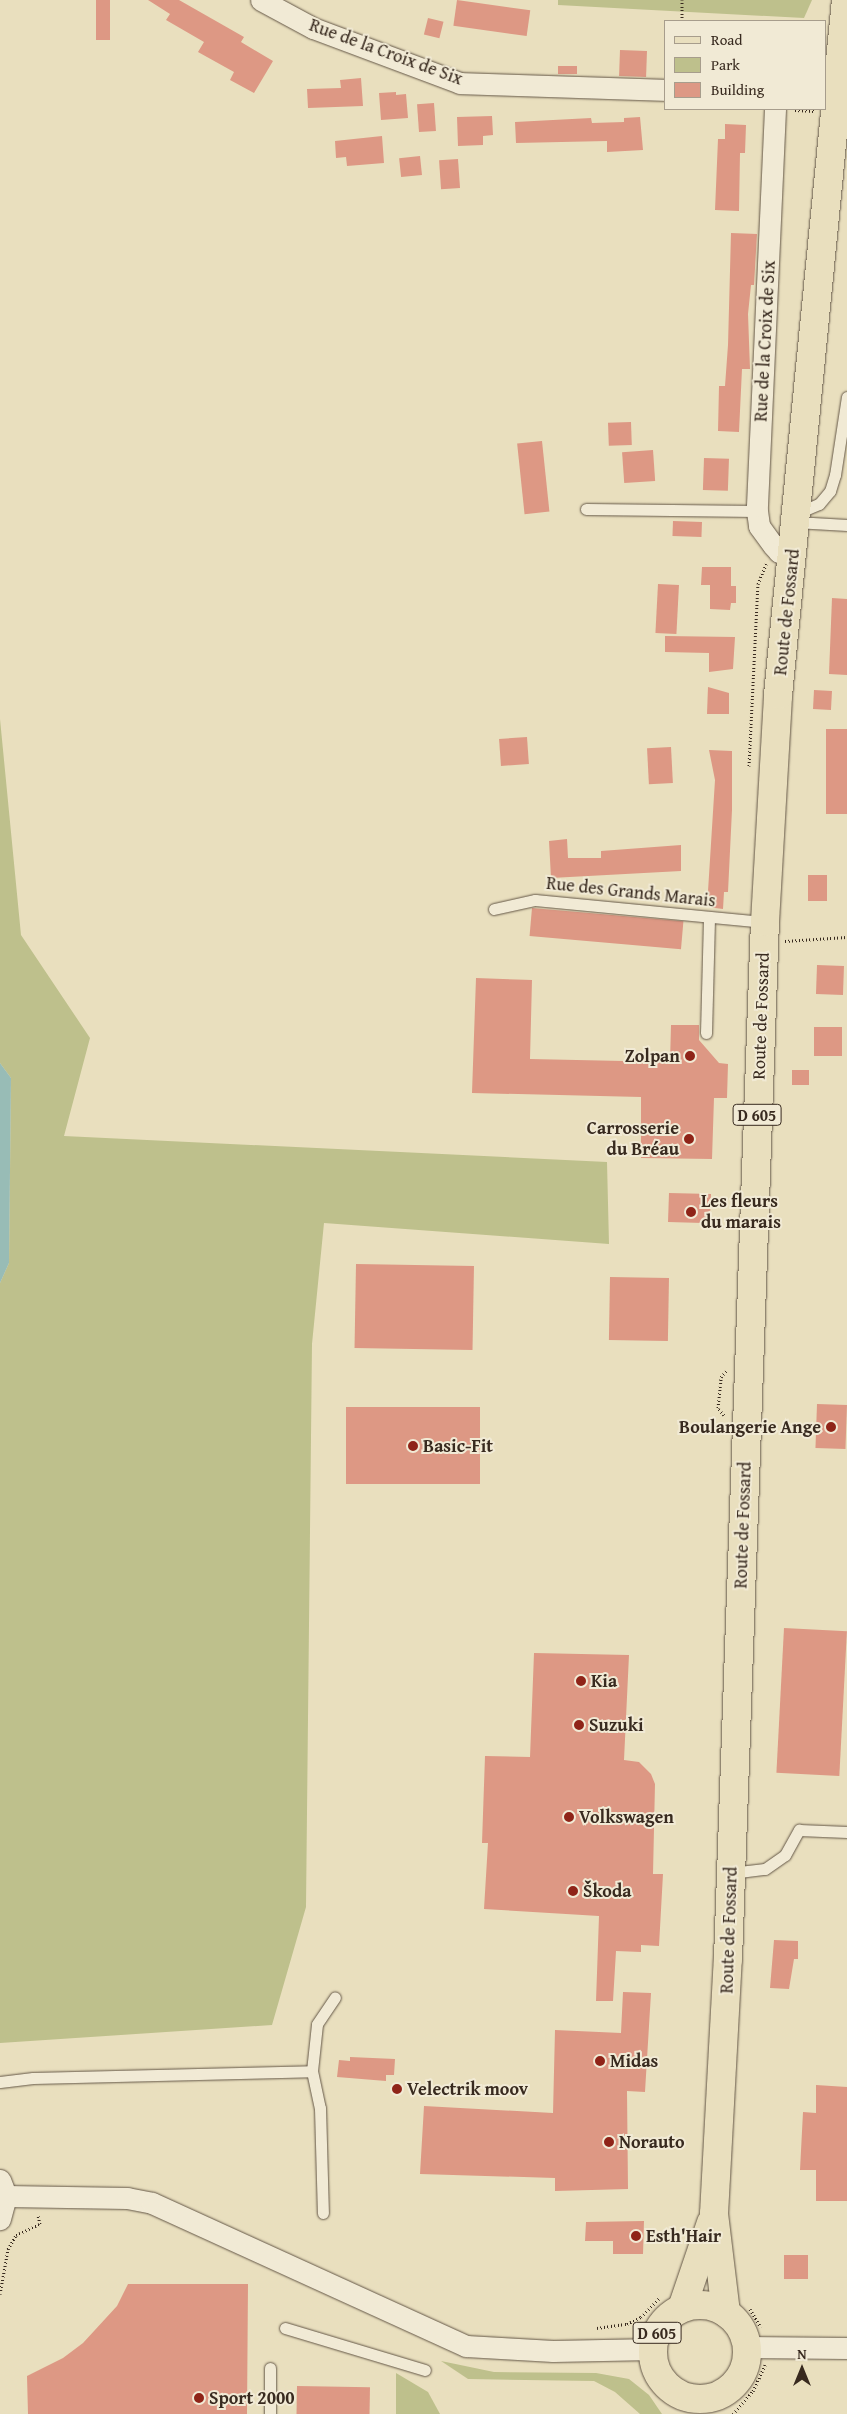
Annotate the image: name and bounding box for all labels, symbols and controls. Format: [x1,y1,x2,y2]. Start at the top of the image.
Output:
street label: Rue de la Croix de Six [306,14,466,90]
legend [664,20,827,110]
text: Road [711,29,742,50]
text: Park [711,54,740,75]
text: Building [711,79,764,100]
street label: Rue de la Croix de Six [750,260,780,422]
street label: Route de Fossard [770,548,804,676]
street label: Rue des Grands Marais [545,872,717,912]
street label: Route de Fossard [748,952,774,1080]
place label: Zolpan [625,1045,680,1067]
marker: Zolpan [684,1050,696,1062]
road number: D 605 [732,1102,782,1128]
place label: Carrosserie du Bréau [587,1118,679,1160]
marker: Carrosserie du Bréau [683,1133,695,1145]
place label: Les fleurs du marais [701,1191,781,1234]
marker: Les fleurs du marais [685,1206,697,1218]
place label: Boulangerie Ange [679,1416,821,1438]
marker: Boulangerie Ange [825,1421,837,1433]
place label: Basic-Fit [423,1435,493,1457]
marker: Basic-Fit [407,1440,419,1452]
street label: Route de Fossard [730,1461,756,1589]
place label: Kia [591,1670,617,1692]
marker: Kia [575,1675,587,1687]
place label: Suzuki [589,1714,643,1736]
marker: Suzuki [573,1719,585,1731]
place label: Volkswagen [579,1806,674,1828]
marker: Volkswagen [563,1811,575,1823]
street label: Route de Fossard [716,1866,742,1994]
place label: Škoda [583,1880,631,1902]
marker: Škoda [567,1885,579,1897]
place label: Midas [610,2050,658,2072]
marker: Midas [594,2055,606,2067]
place label: Velectrik moov [407,2078,528,2100]
marker: Velectrik moov [391,2083,403,2095]
place label: Norauto [619,2131,685,2153]
marker: Norauto [603,2136,615,2148]
place label: Esth'Hair [646,2225,721,2247]
marker: Esth'Hair [630,2230,642,2242]
road number: D 605 [632,2320,682,2346]
north arrow [777,2344,827,2394]
text: N [797,2344,807,2364]
place label: Sport 2000 [209,2387,295,2409]
marker: Sport 2000 [193,2392,205,2404]

